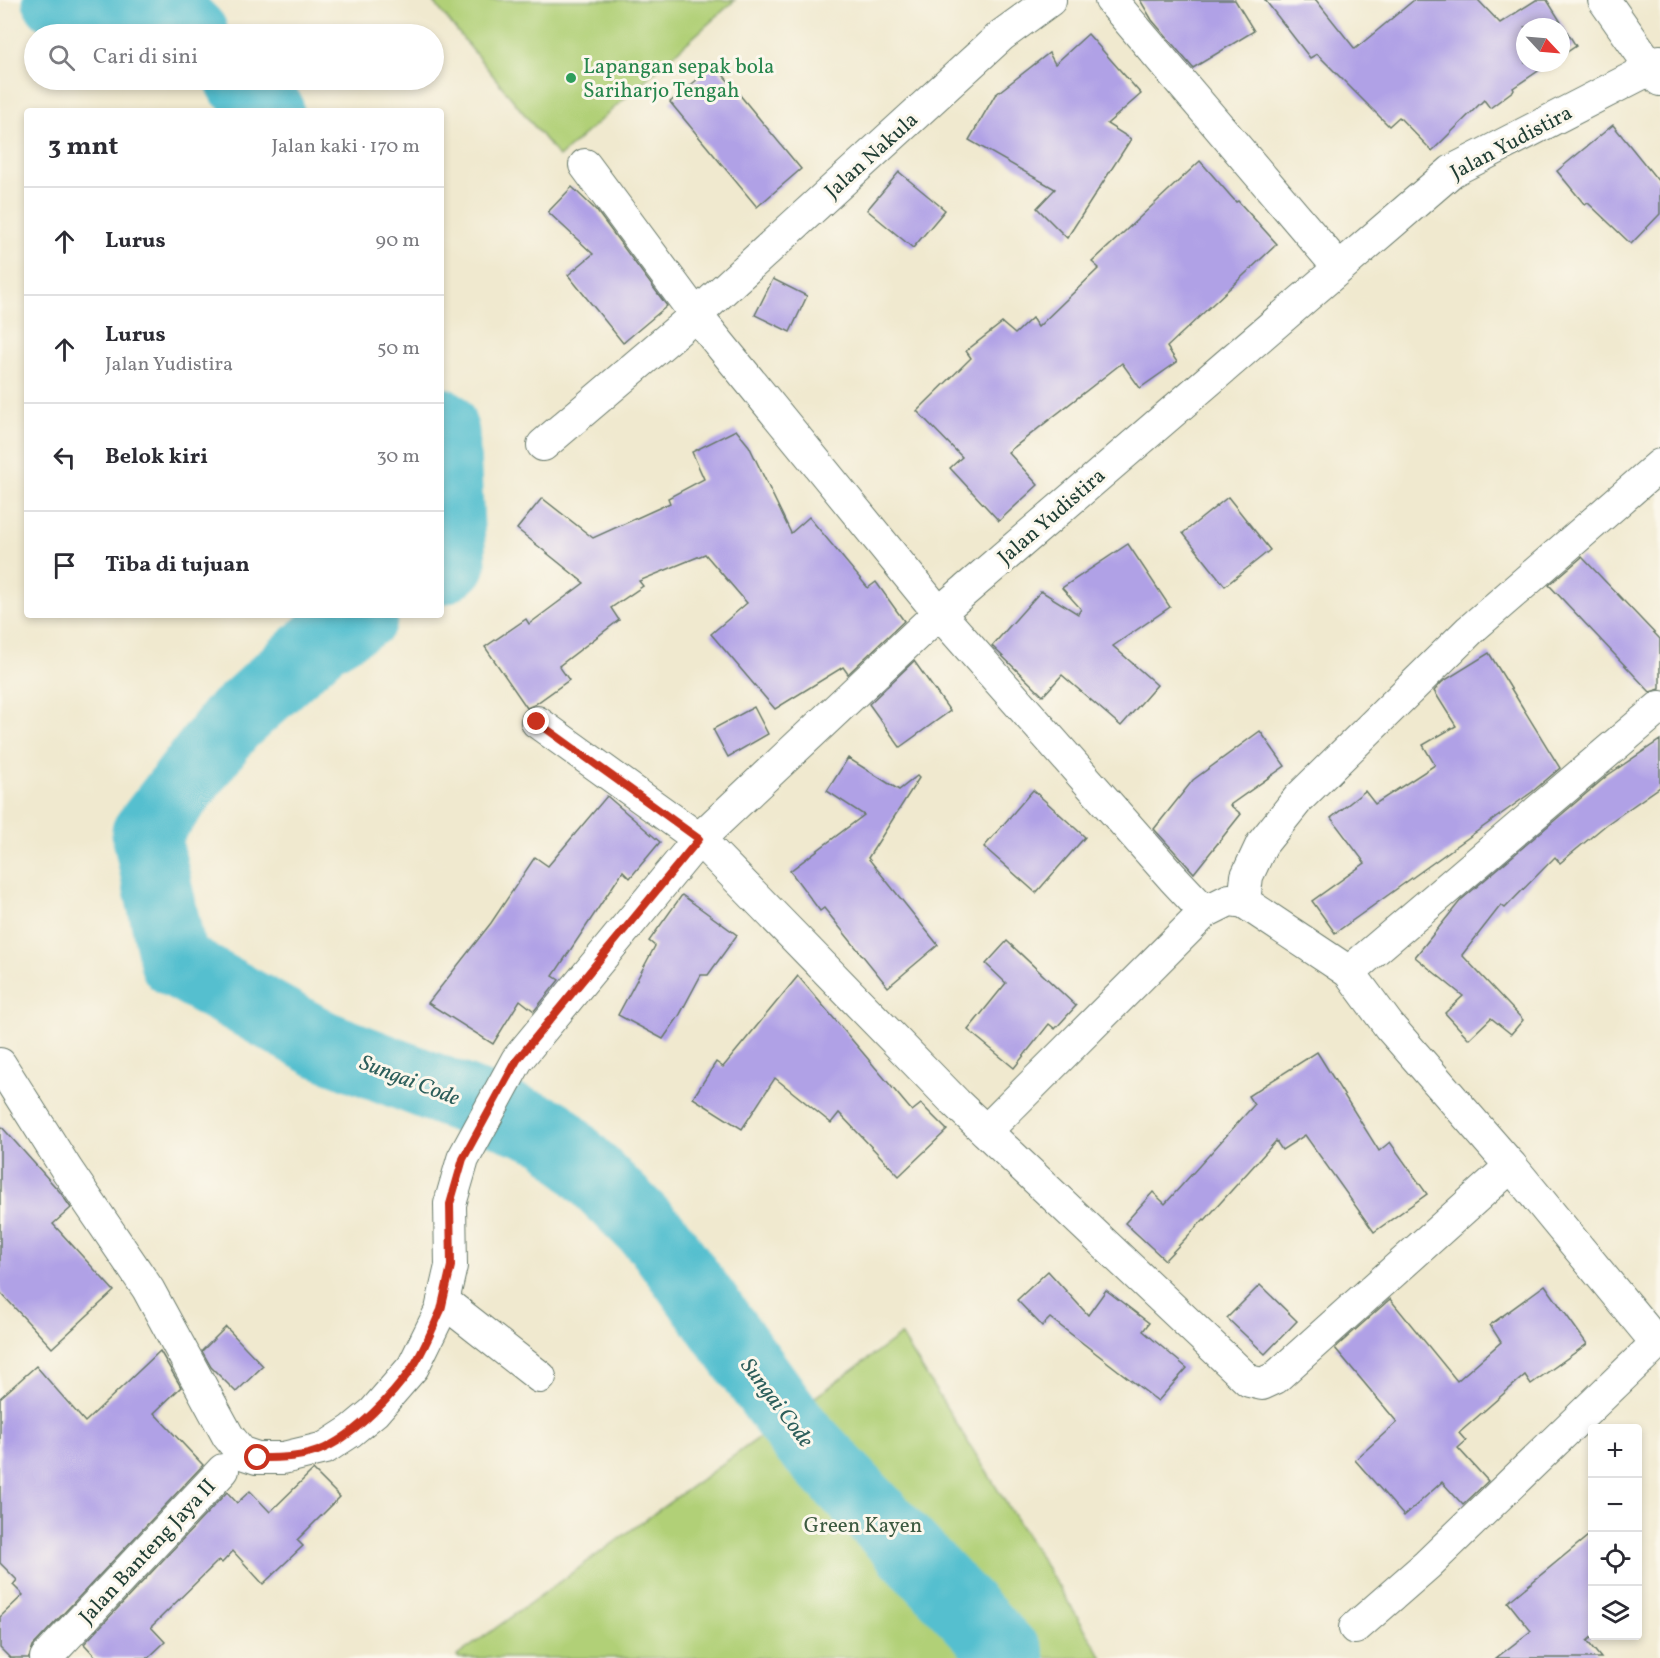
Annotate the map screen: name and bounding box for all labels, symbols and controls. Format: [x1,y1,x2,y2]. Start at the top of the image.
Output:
north arrow [1516,18,1570,72]
search box [24,24,444,90]
icon: search [45,41,78,74]
text: Cari di sini [93,42,198,73]
place label: Lapangan sepak bola Sariharjo Tengah [583,53,774,106]
marker: Lapangan sepak bola Sariharjo Tengah [564,71,578,85]
street label: Jalan Yudistira [1446,99,1578,188]
street label: Jalan Nakula [819,106,925,206]
text: 3 mnt [48,129,118,165]
text: Jalan kaki · 170 m [272,133,420,161]
icon: ahead [48,225,81,258]
text: Lurus [105,226,166,257]
text: 90 m [376,227,420,255]
text: Lurus [105,320,166,351]
icon: ahead [48,333,81,366]
text: 50 m [377,335,420,363]
text: Jalan Yudistira [105,351,233,379]
icon: left [48,441,81,474]
text: Belok kiri [105,442,208,473]
text: 30 m [376,443,420,471]
street label: Jalan Yudistira [992,462,1112,572]
icon: arrive [48,549,81,582]
text: Tiba di tujuan [105,550,250,581]
route end [523,708,549,734]
water label: Sungai Code [355,1048,464,1115]
water label: Sungai Code [732,1352,820,1455]
map controls [1588,1424,1642,1640]
button: + [1588,1424,1642,1478]
route start [244,1444,270,1470]
street label: Jalan Banteng Jaya II [73,1473,223,1631]
button: − [1588,1478,1642,1532]
park label: Green Kayen [804,1512,922,1541]
button: locate [1588,1532,1642,1586]
button: layers [1588,1586,1642,1640]

